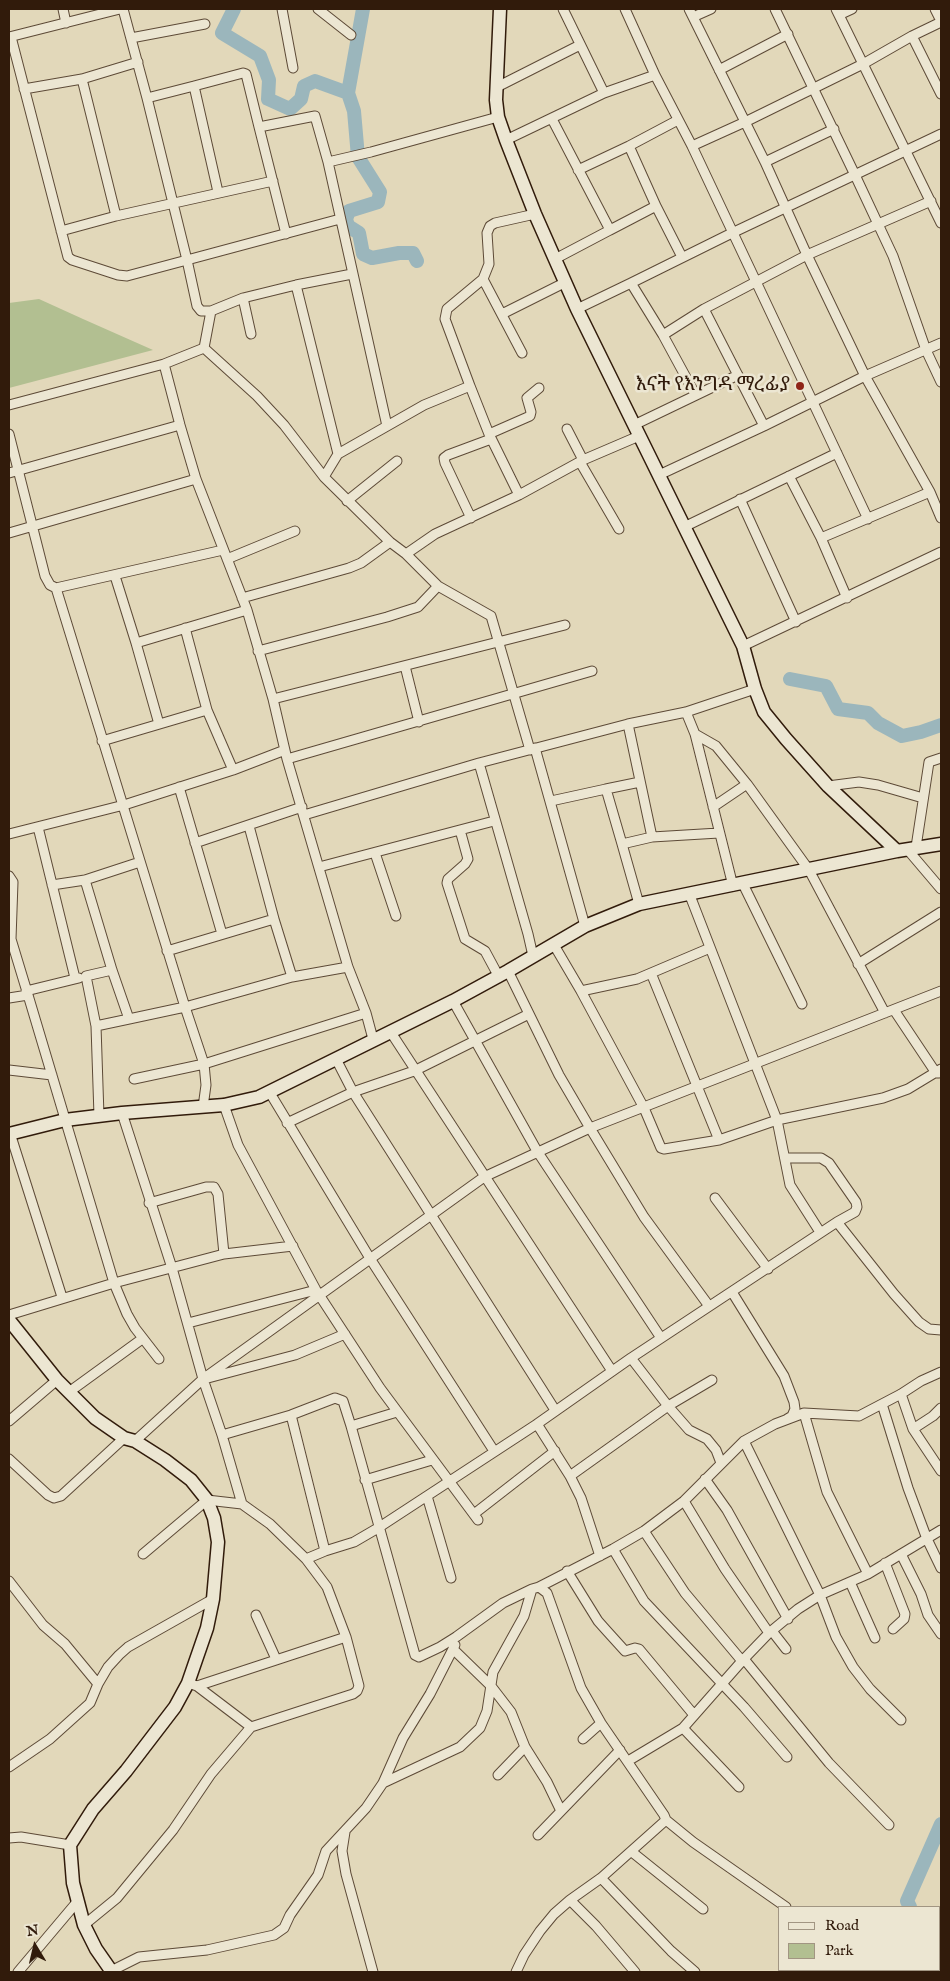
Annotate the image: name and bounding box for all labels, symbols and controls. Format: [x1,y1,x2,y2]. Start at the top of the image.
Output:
place label: እናት የእንግዳ ማረፊያ [636,374,790,398]
marker: እናት የእንግዳ ማረፊያ [794,380,806,392]
legend [778,1906,940,1971]
text: Road [825,1916,859,1935]
north arrow [10,1921,60,1971]
text: N [25,1921,40,1941]
text: Park [825,1941,854,1960]

